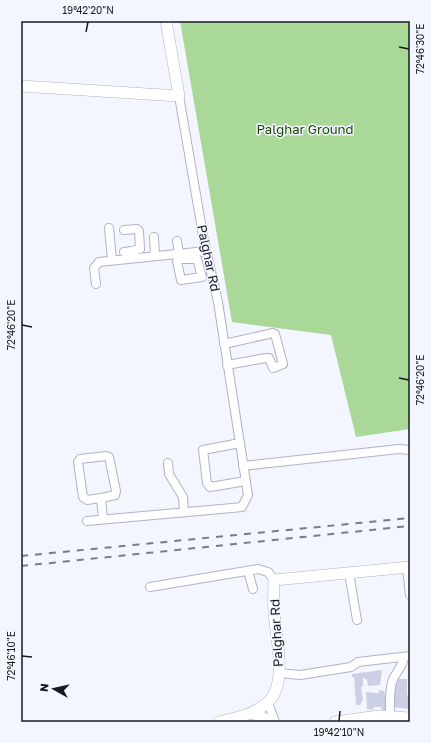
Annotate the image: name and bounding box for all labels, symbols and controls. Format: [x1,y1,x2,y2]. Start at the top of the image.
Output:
text: 19°42'20"N [62,4,114,16]
text: 72°46'30"E [414,24,426,74]
park label: Palghar Ground [256,121,354,137]
street label: Palghar Rd [194,223,224,293]
text: 72°46'20"E [5,300,17,350]
text: 72°46'20"E [414,355,426,405]
street label: Palghar Rd [266,599,286,667]
text: 72°46'10"E [5,631,17,681]
north arrow [34,669,74,709]
text: N [37,682,51,693]
text: 19°42'10"N [314,726,364,738]

